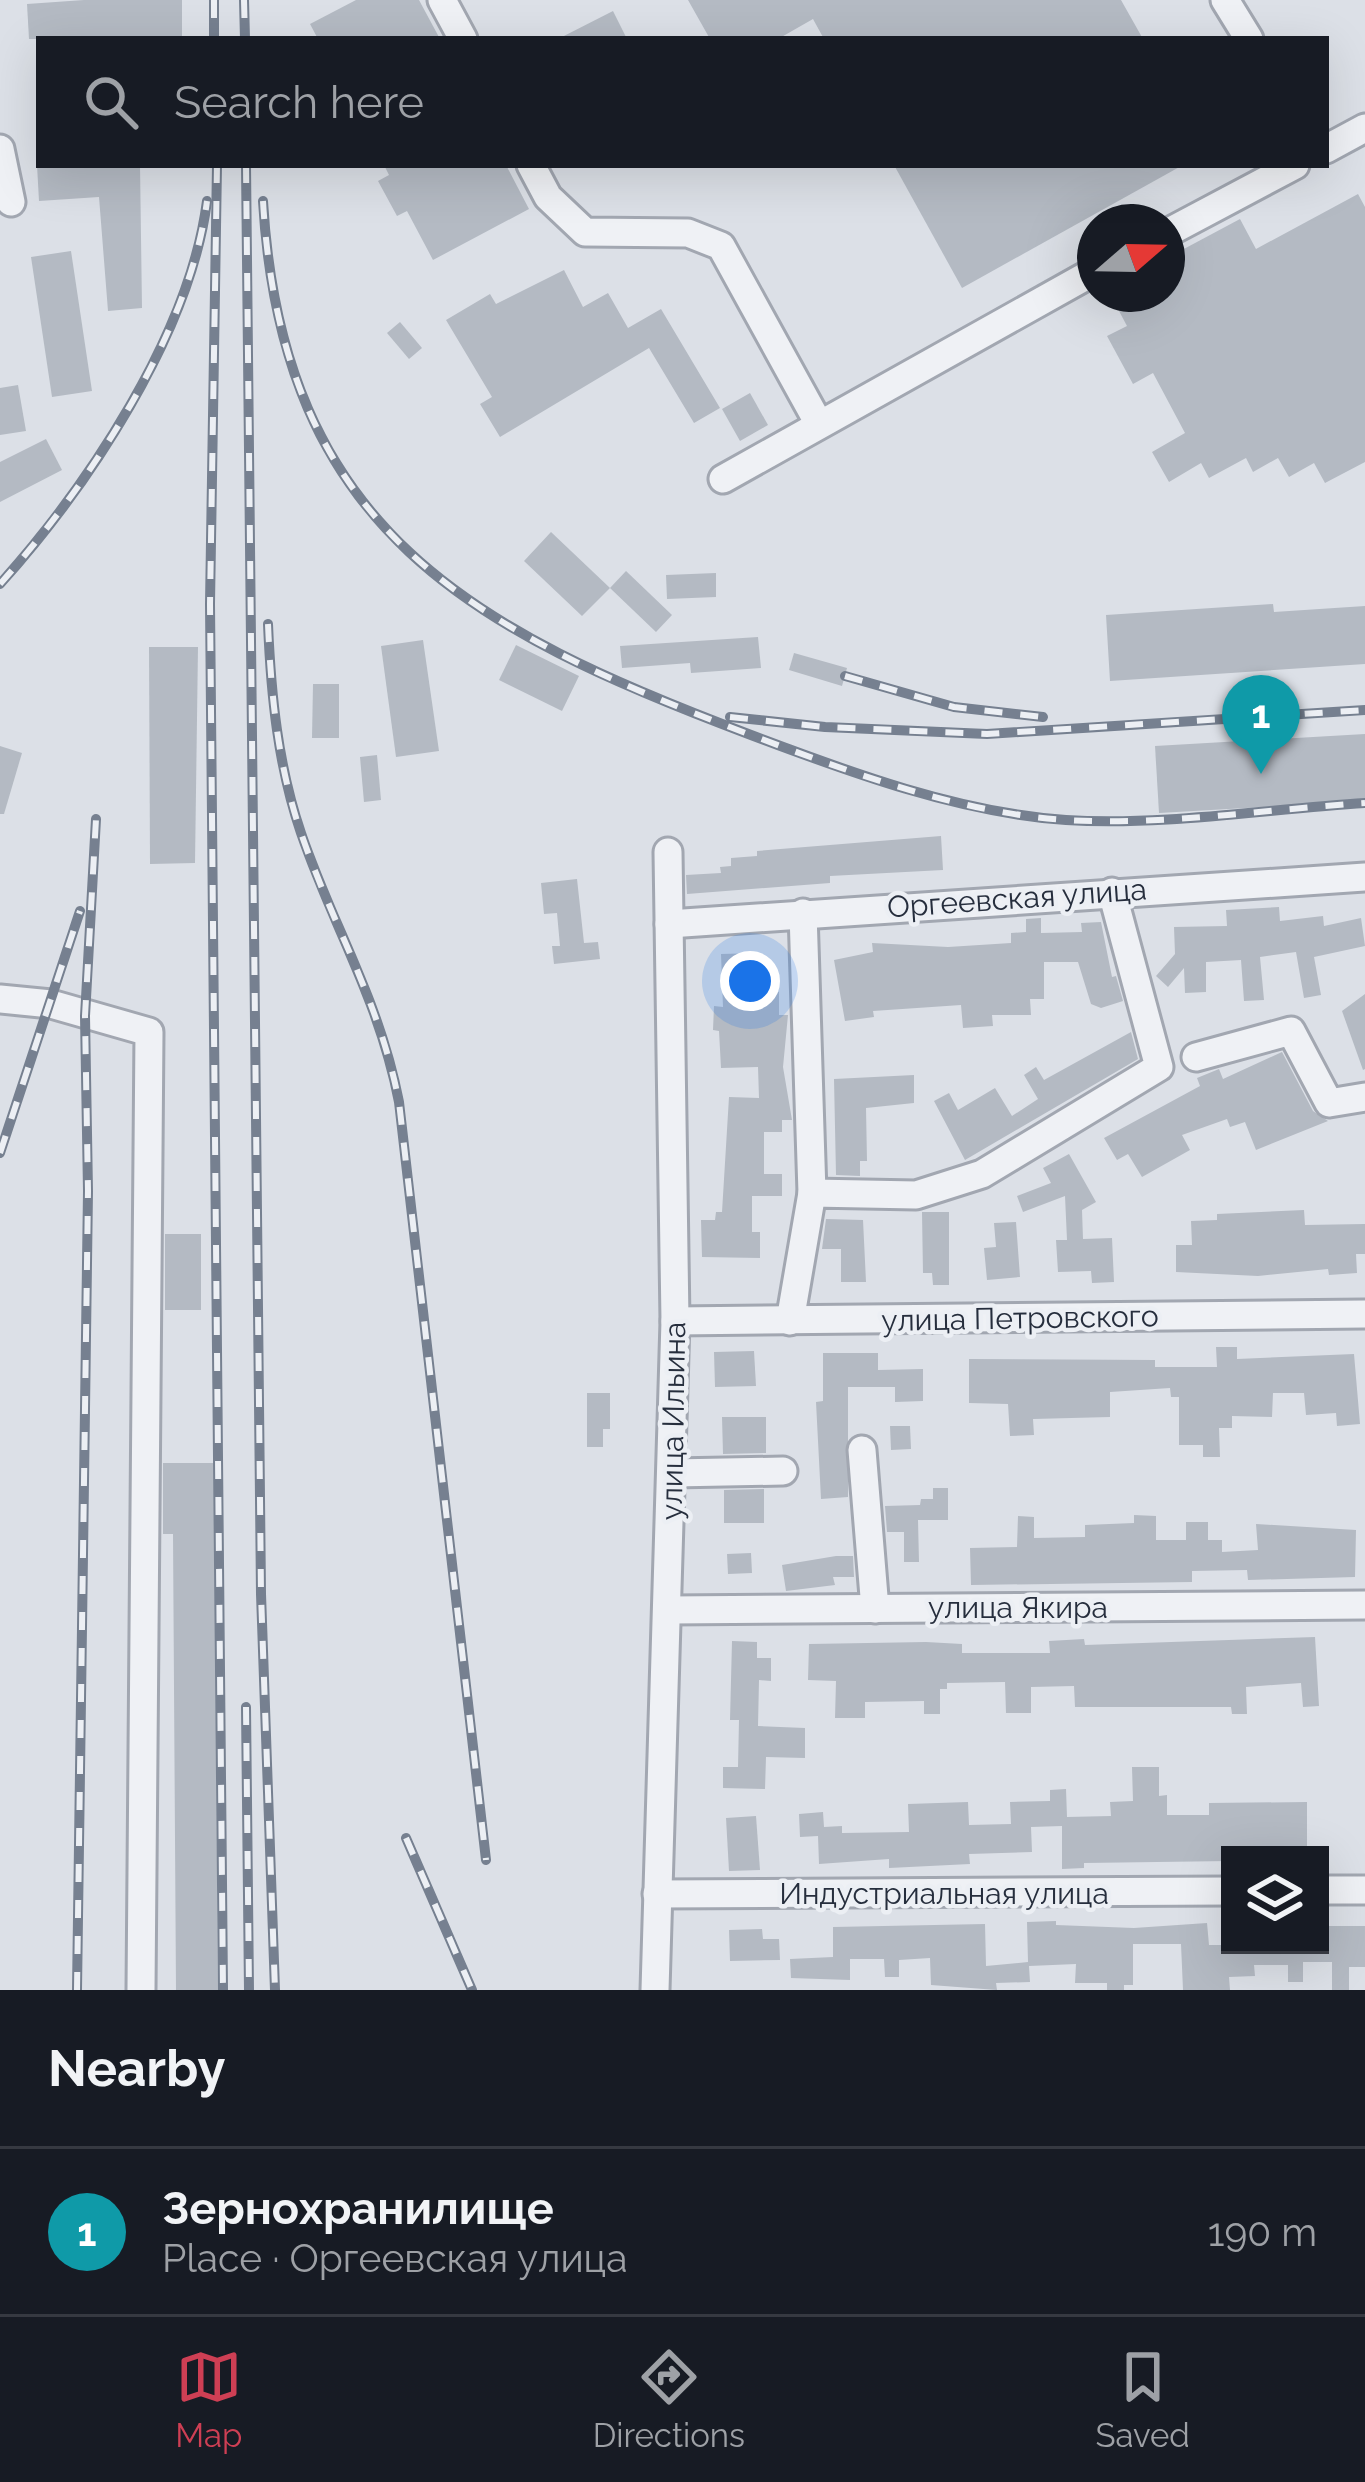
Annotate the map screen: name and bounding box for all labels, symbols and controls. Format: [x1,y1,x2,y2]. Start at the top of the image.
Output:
search box [36,36,1329,168]
icon: search [78,69,144,135]
text: Search here [174,76,424,129]
north arrow [1077,204,1185,312]
pin: 1 [1222,675,1300,774]
street label: Оргеевская улица [886,871,1148,925]
your location [720,951,780,1011]
street label: улица Петровского [881,1298,1159,1338]
street label: улица Ильина [654,1321,692,1521]
street label: улица Якира [928,1590,1108,1625]
map controls [1221,1846,1329,1954]
button: layers [1221,1846,1329,1954]
street label: Индустриальная улица [779,1876,1109,1911]
text: Nearby [48,2038,225,2098]
text: Зернохранилище [162,2182,554,2235]
text: 1 [77,2209,97,2255]
text: 190 m [1208,2209,1317,2255]
text: Place · Оргеевская улица [162,2235,627,2281]
tab: Map [175,2344,242,2455]
tab: Directions [593,2344,745,2455]
tab: Saved [1095,2344,1190,2455]

